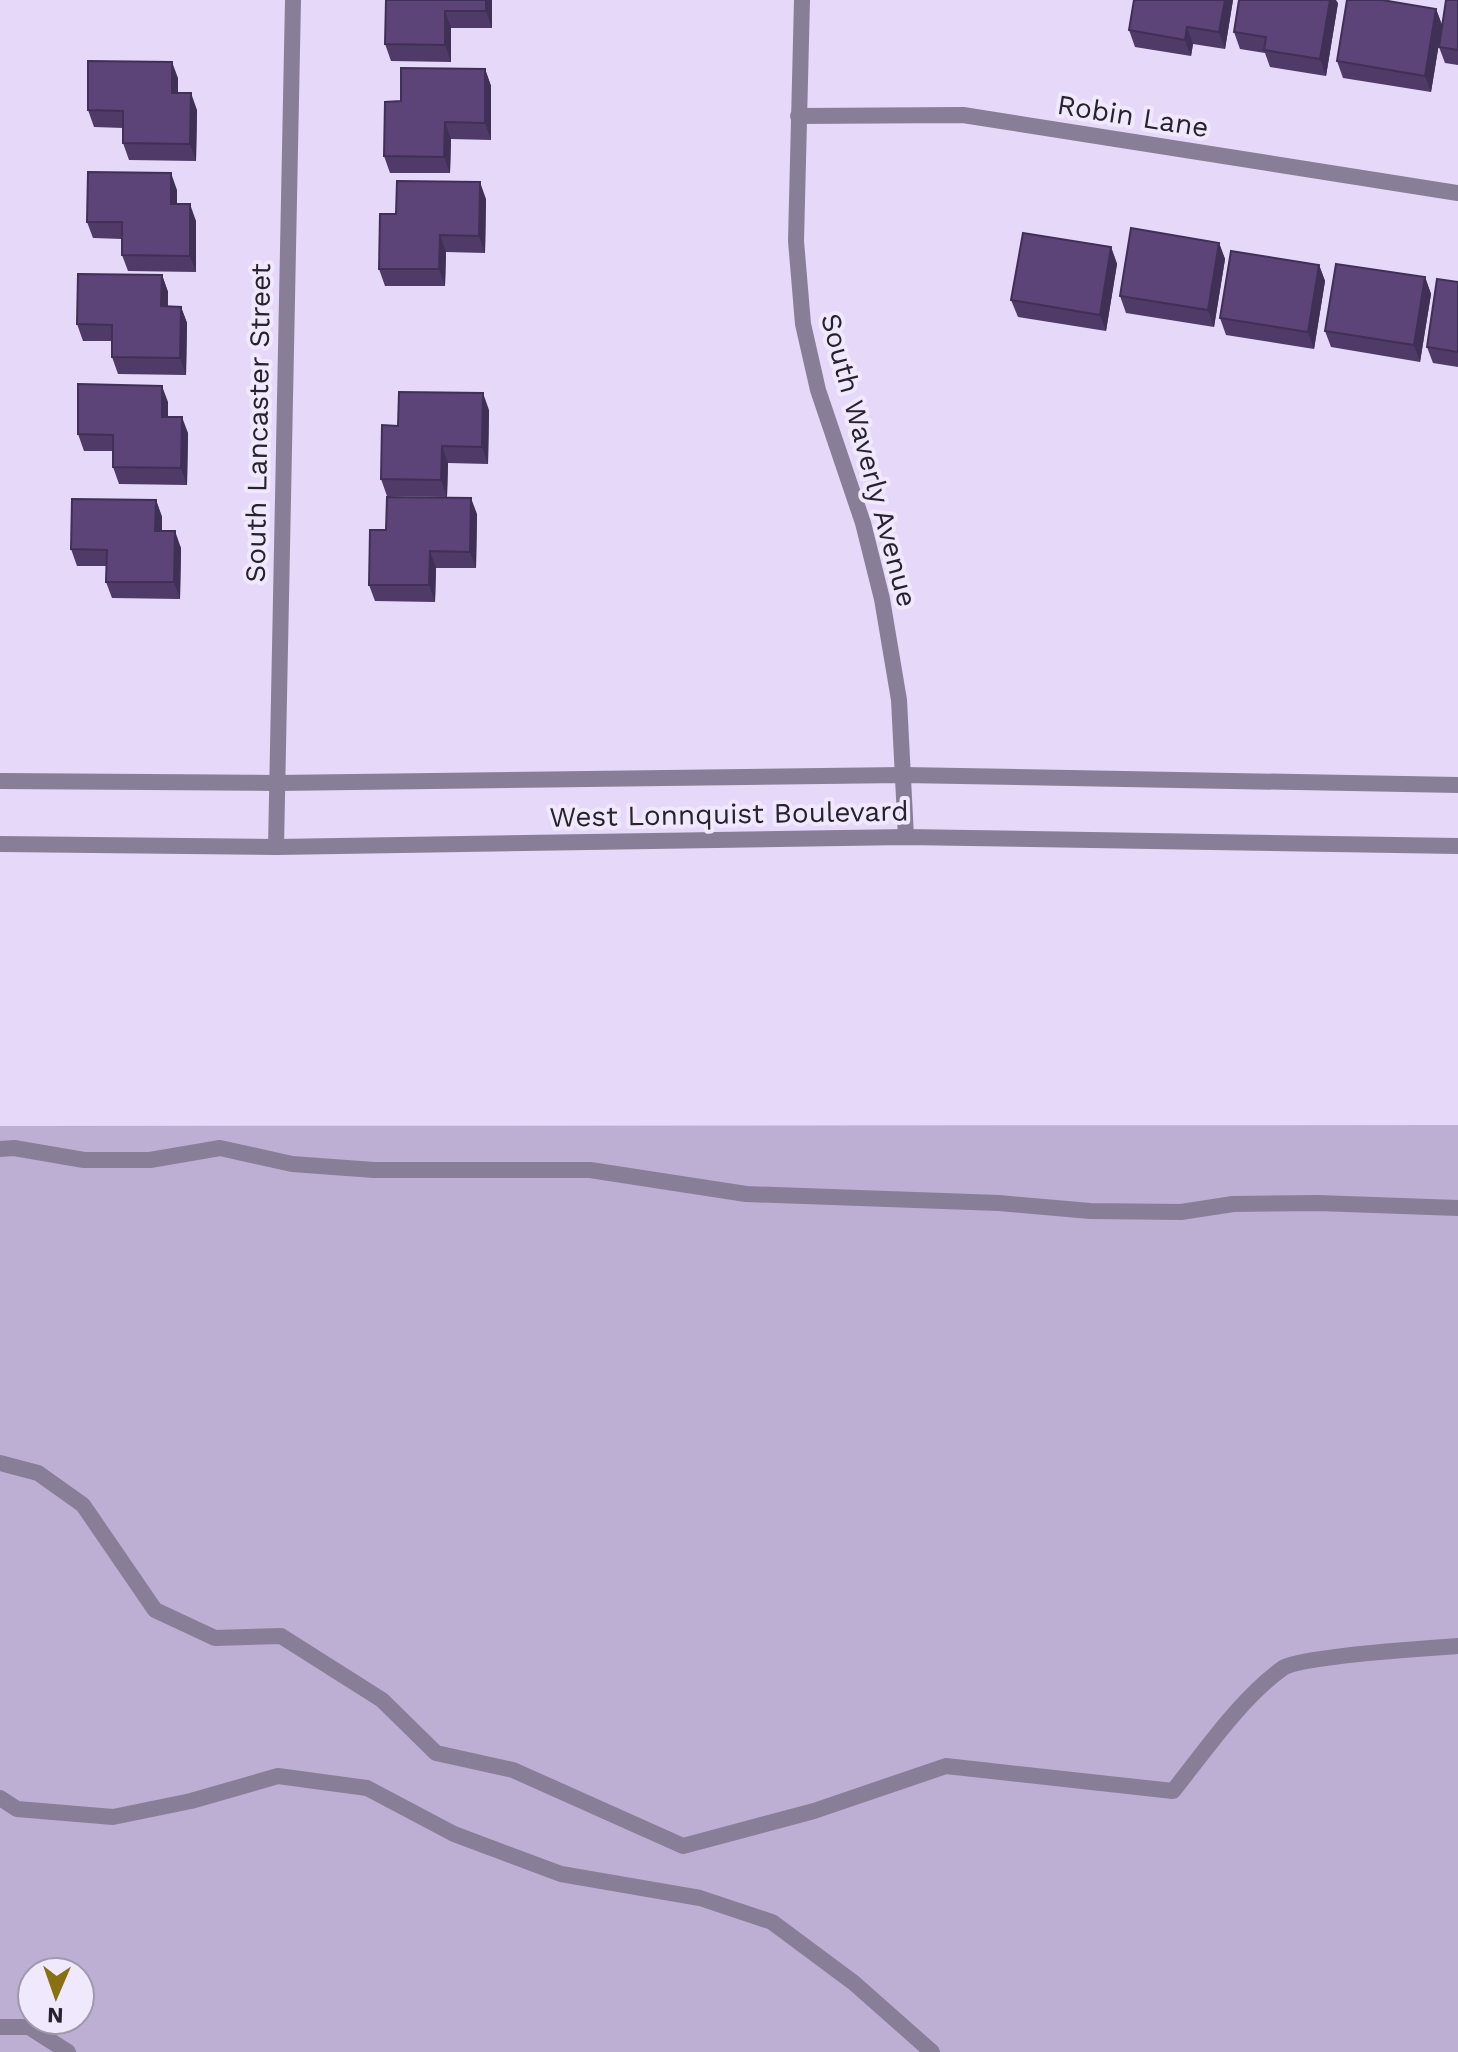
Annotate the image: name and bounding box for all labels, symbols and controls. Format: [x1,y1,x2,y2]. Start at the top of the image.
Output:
street label: Robin Lane [1055,88,1211,144]
street label: South Lancaster Street [239,263,277,583]
street label: South Waverly Avenue [814,310,924,610]
street label: West Lonnquist Boulevard [549,794,909,834]
north arrow [16,1956,96,2036]
text: N [47,2003,64,2028]

